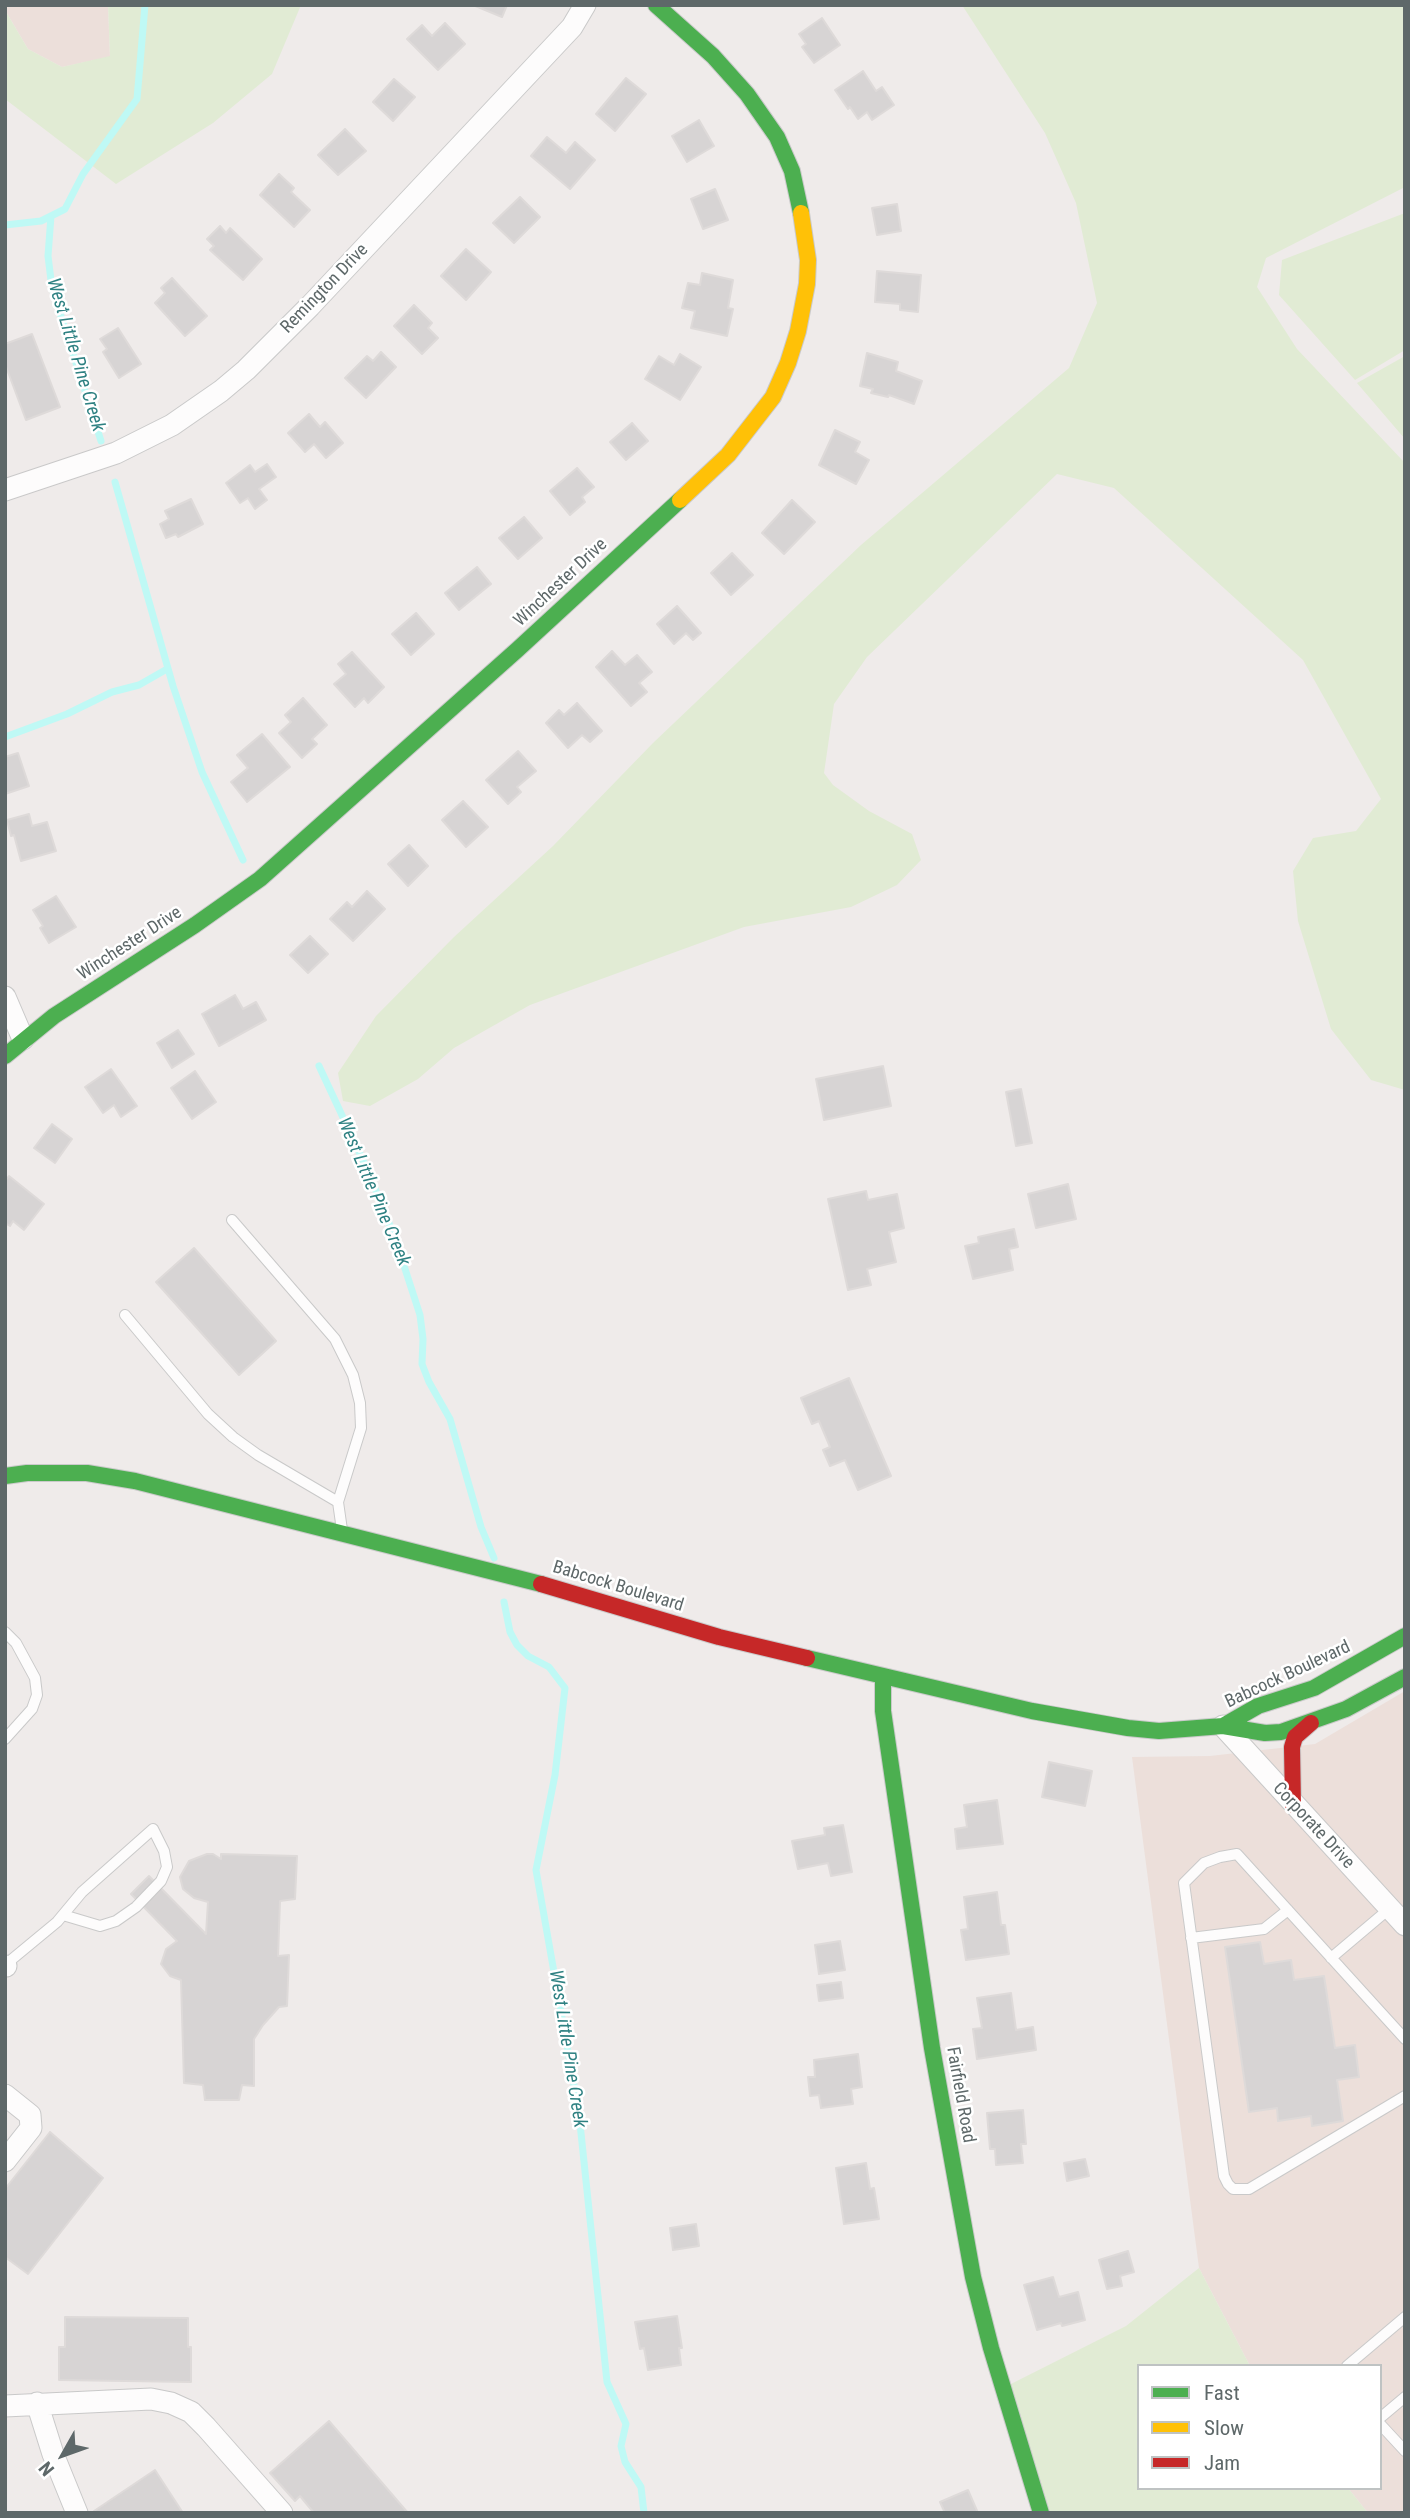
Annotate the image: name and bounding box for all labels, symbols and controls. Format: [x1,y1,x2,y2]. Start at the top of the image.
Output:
street label: Remington Drive [277,240,373,338]
water label: West Little Pine Creek [41,275,109,435]
street label: Winchester Drive [510,534,612,632]
street label: Winchester Drive [74,902,186,986]
water label: West Little Pine Creek [331,1114,415,1270]
street label: Babcock Boulevard [550,1557,686,1617]
street label: Babcock Boulevard [1222,1637,1354,1713]
street label: Corporate Drive [1268,1778,1358,1874]
water label: West Little Pine Creek [543,1968,591,2130]
street label: Fairfield Road [941,2045,979,2145]
legend [1137,2364,1382,2490]
text: Fast [1204,2381,1240,2405]
text: Slow [1204,2416,1244,2440]
north arrow [28,2420,98,2490]
text: Jam [1204,2451,1240,2475]
text: N [34,2457,59,2481]

